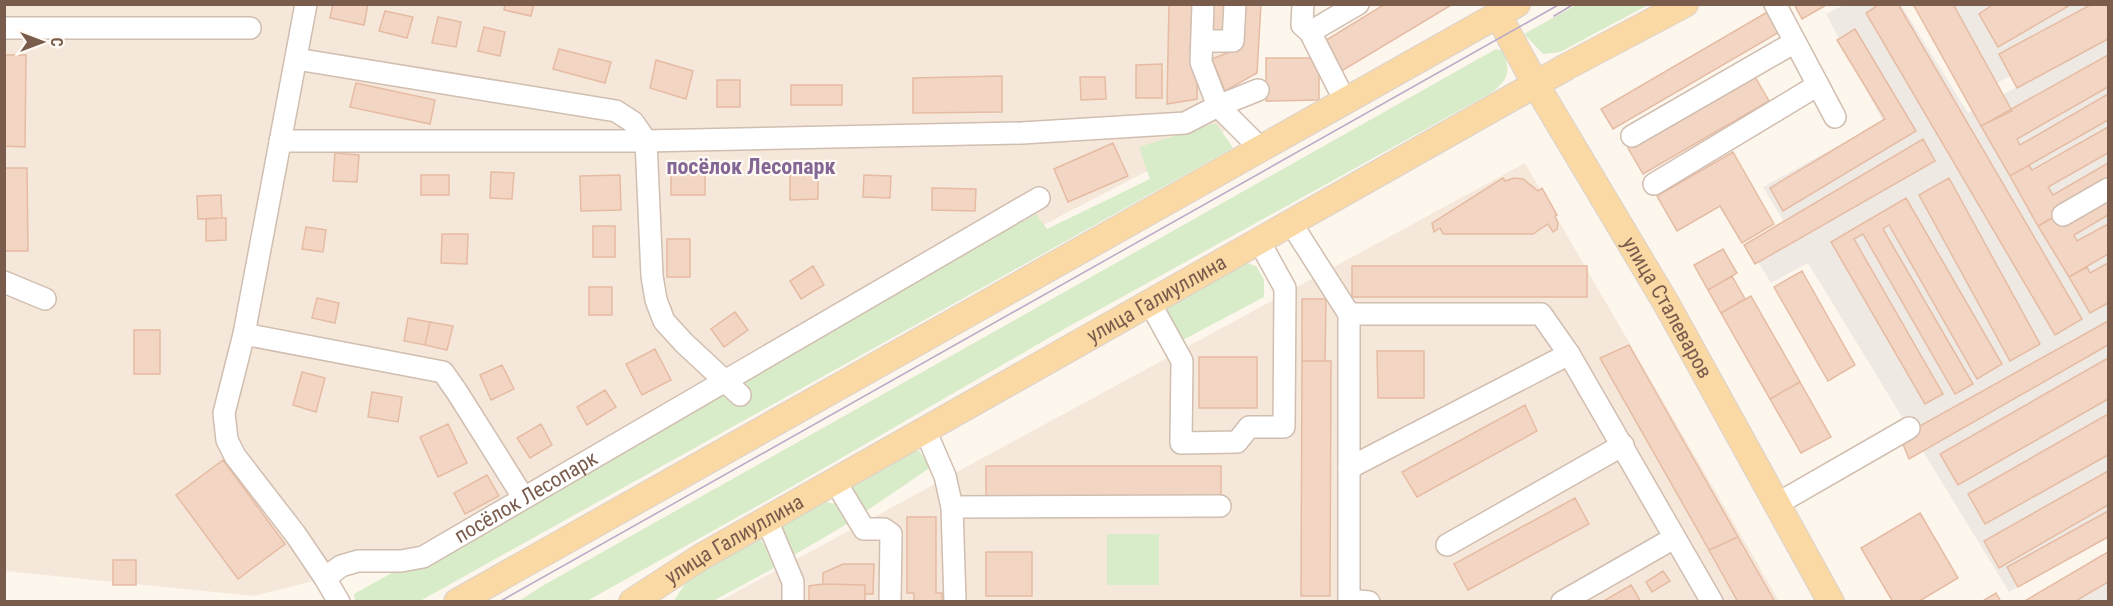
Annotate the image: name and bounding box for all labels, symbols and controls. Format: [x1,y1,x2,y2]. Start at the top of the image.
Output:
north arrow [12,12,72,72]
text: С [47,37,66,47]
district label: посёлок Лесопарк [666,154,836,179]
street label: улица Сталеваров [1617,232,1717,382]
street label: улица Галиуллина [1083,250,1231,348]
street label: посёлок Лесопарк [450,446,602,548]
street label: улица Галиуллина [660,489,808,589]

